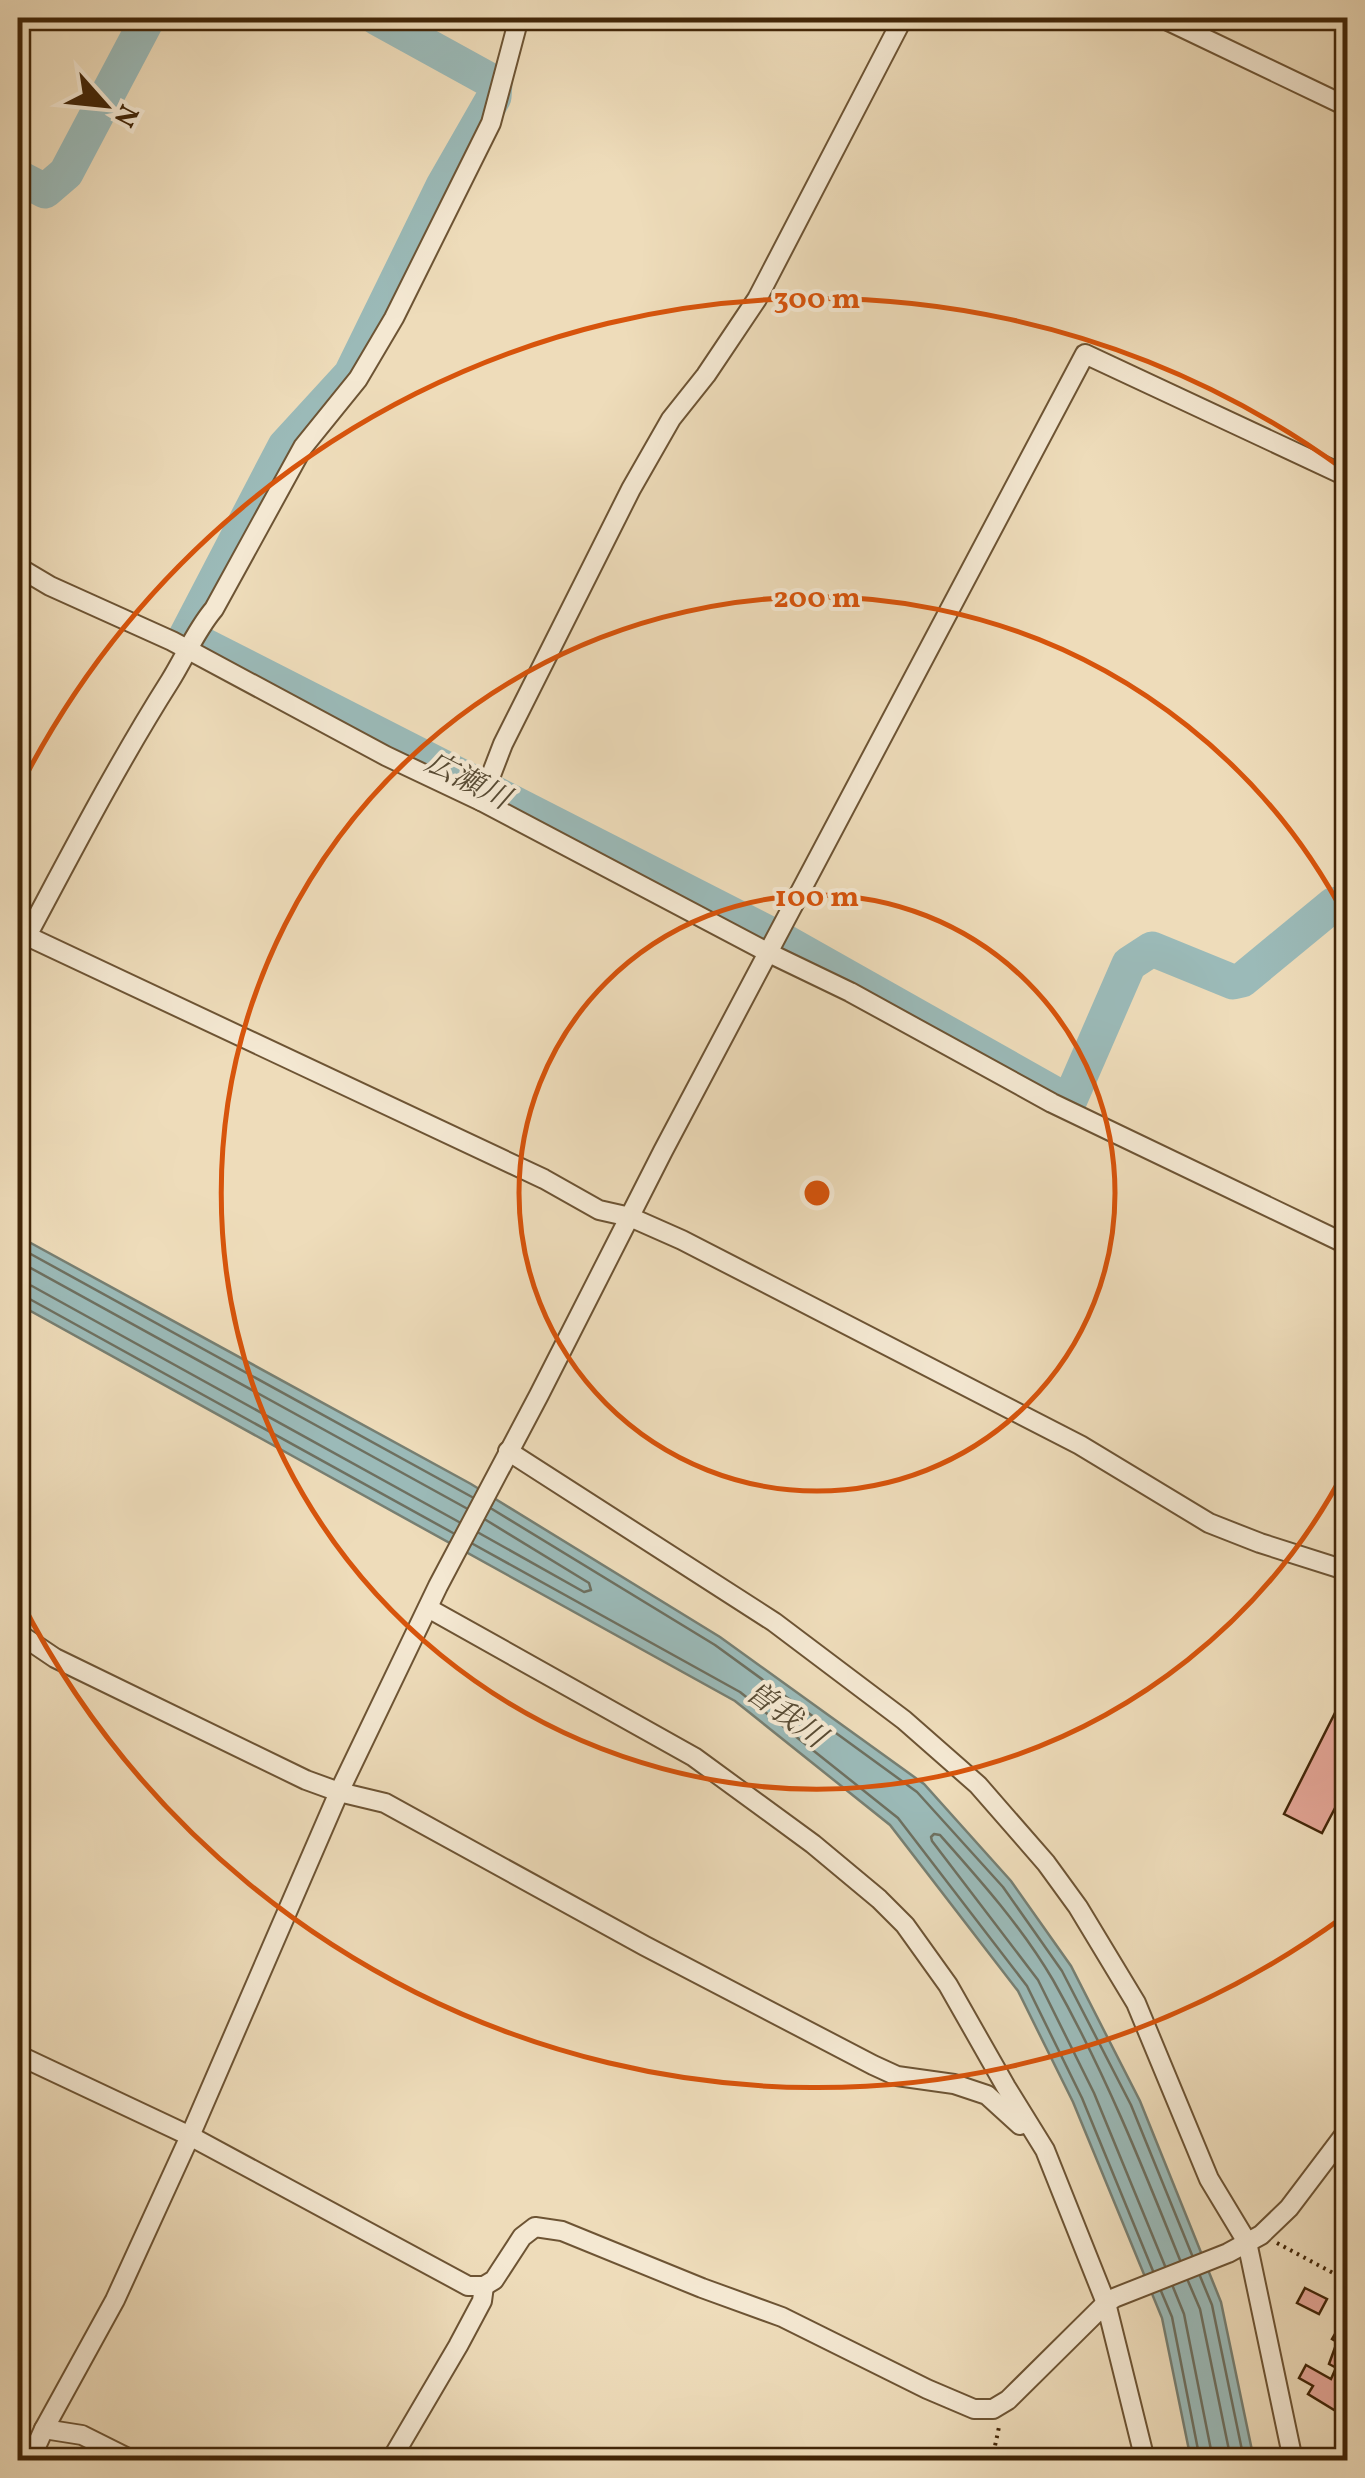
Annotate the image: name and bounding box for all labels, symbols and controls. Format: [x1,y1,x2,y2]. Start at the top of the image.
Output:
north arrow [55,55,155,155]
text: N [103,97,147,133]
text: 300 m [773,279,861,321]
text: 200 m [773,578,861,620]
water label: 広瀬川 [417,743,519,822]
text: 100 m [775,877,859,919]
centre of rings [799,1175,835,1211]
water label: 曽我川 [736,1672,836,1761]

